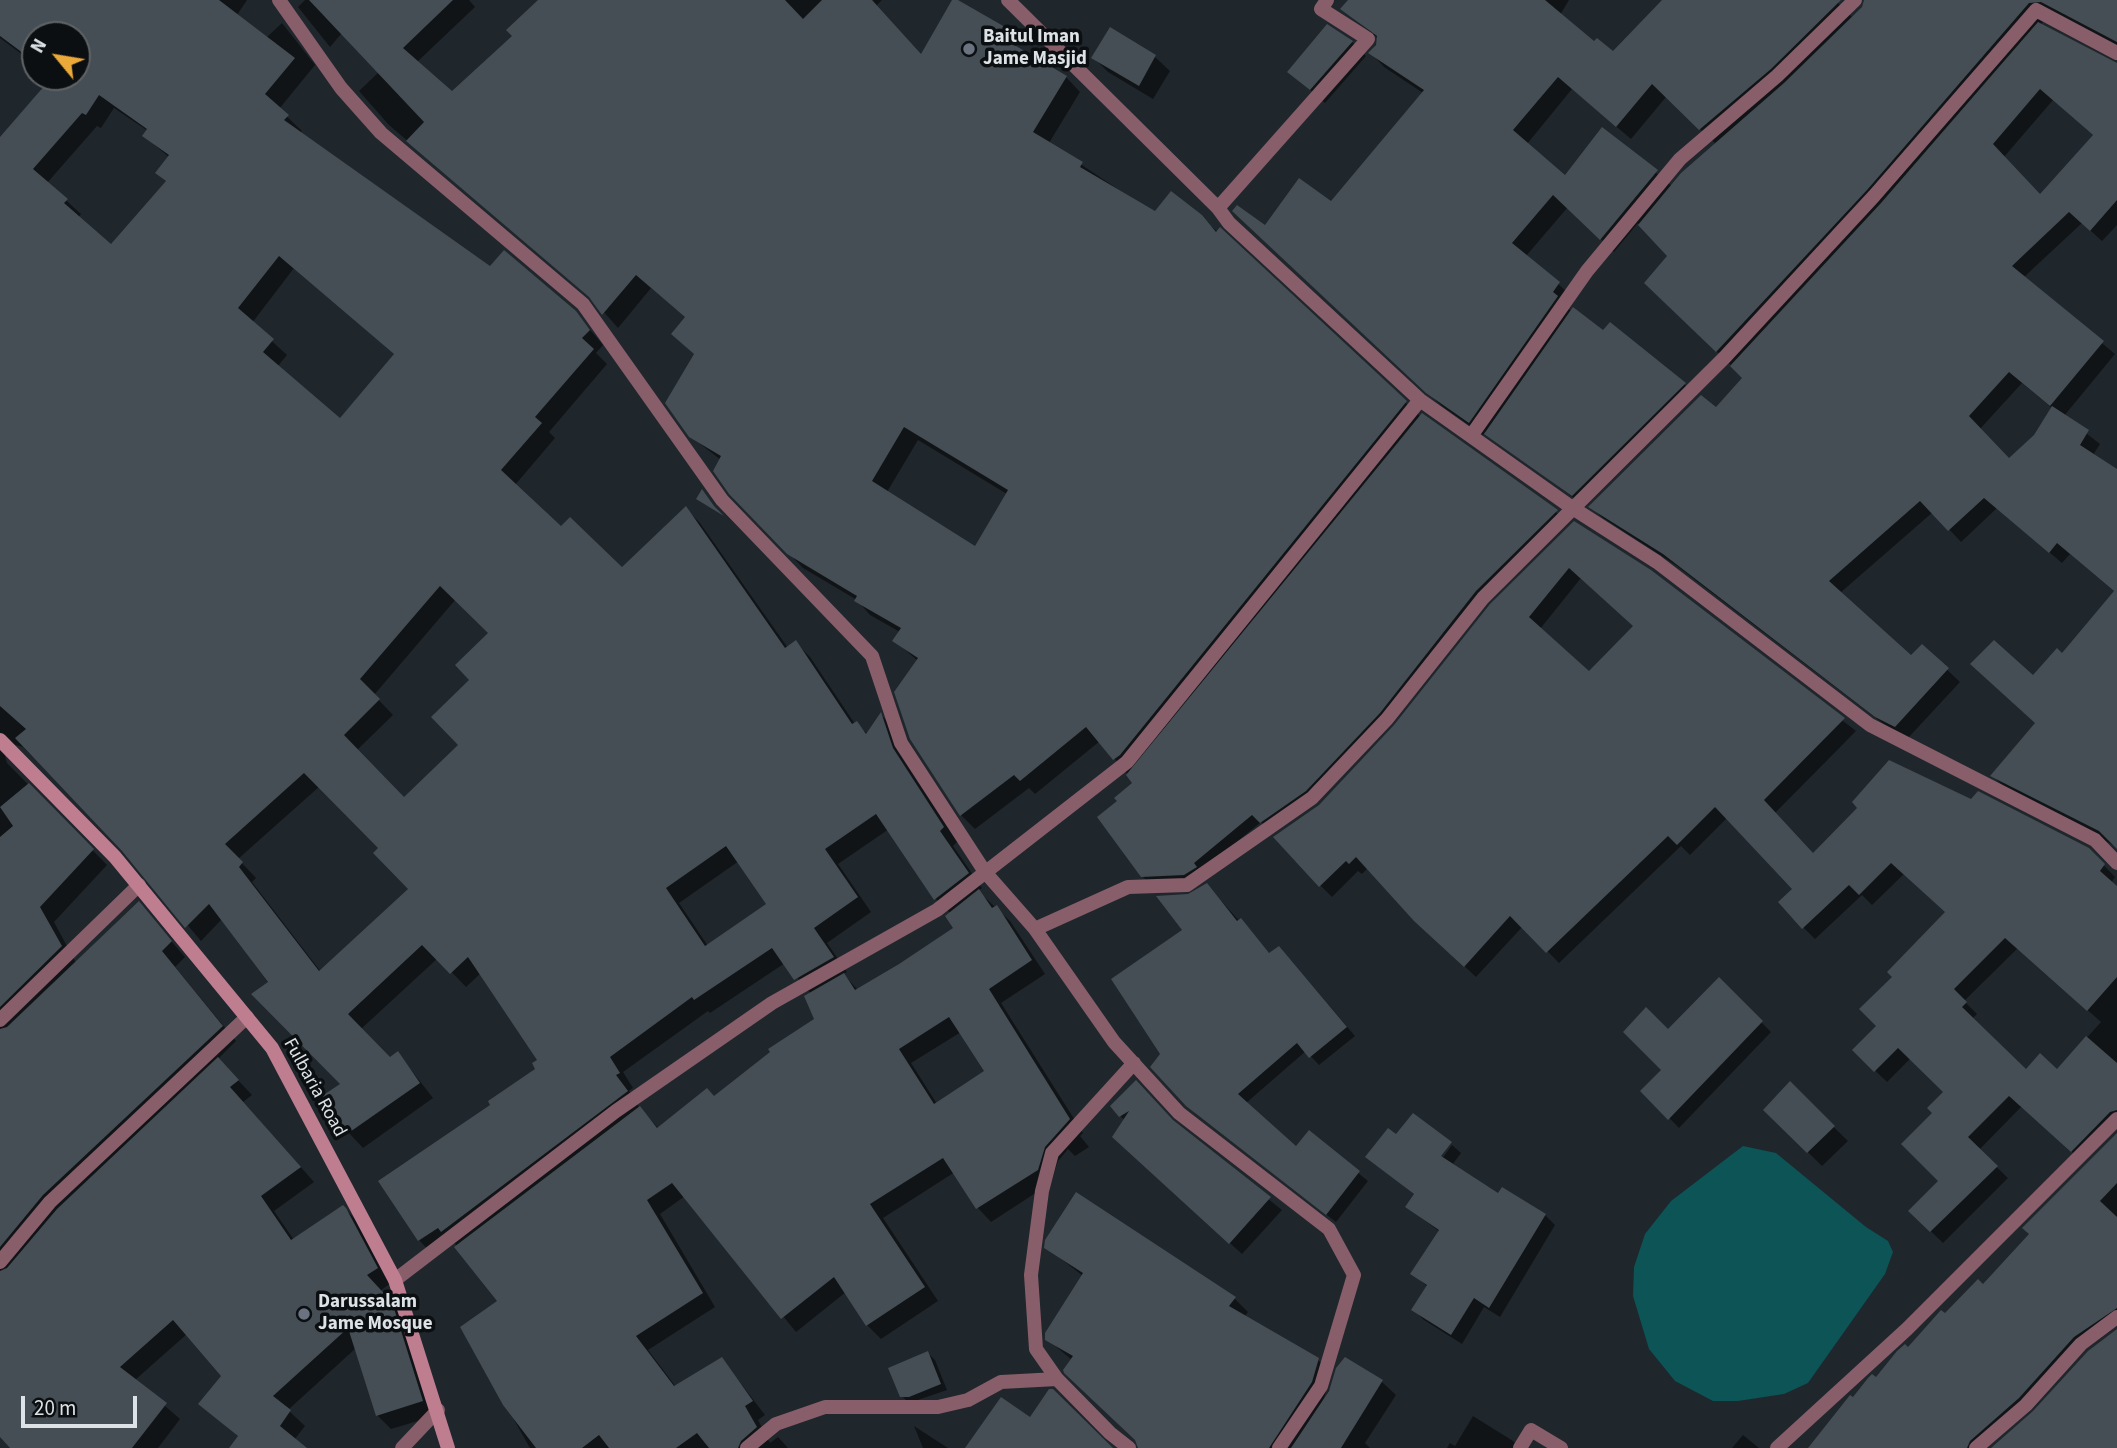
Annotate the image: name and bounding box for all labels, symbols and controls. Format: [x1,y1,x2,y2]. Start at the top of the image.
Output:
north arrow [21,21,91,91]
place label: Baitul Iman Jame Masjid [983,27,1087,71]
text: N [24,34,54,58]
marker: Baitul Iman Jame Masjid [961,41,977,57]
street label: Fulbaria Road [277,1035,351,1141]
place label: Darussalam Jame Mosque [318,1292,432,1336]
marker: Darussalam Jame Mosque [296,1306,312,1322]
scale bar [24,1382,140,1426]
text: 20 m [34,1393,76,1423]

